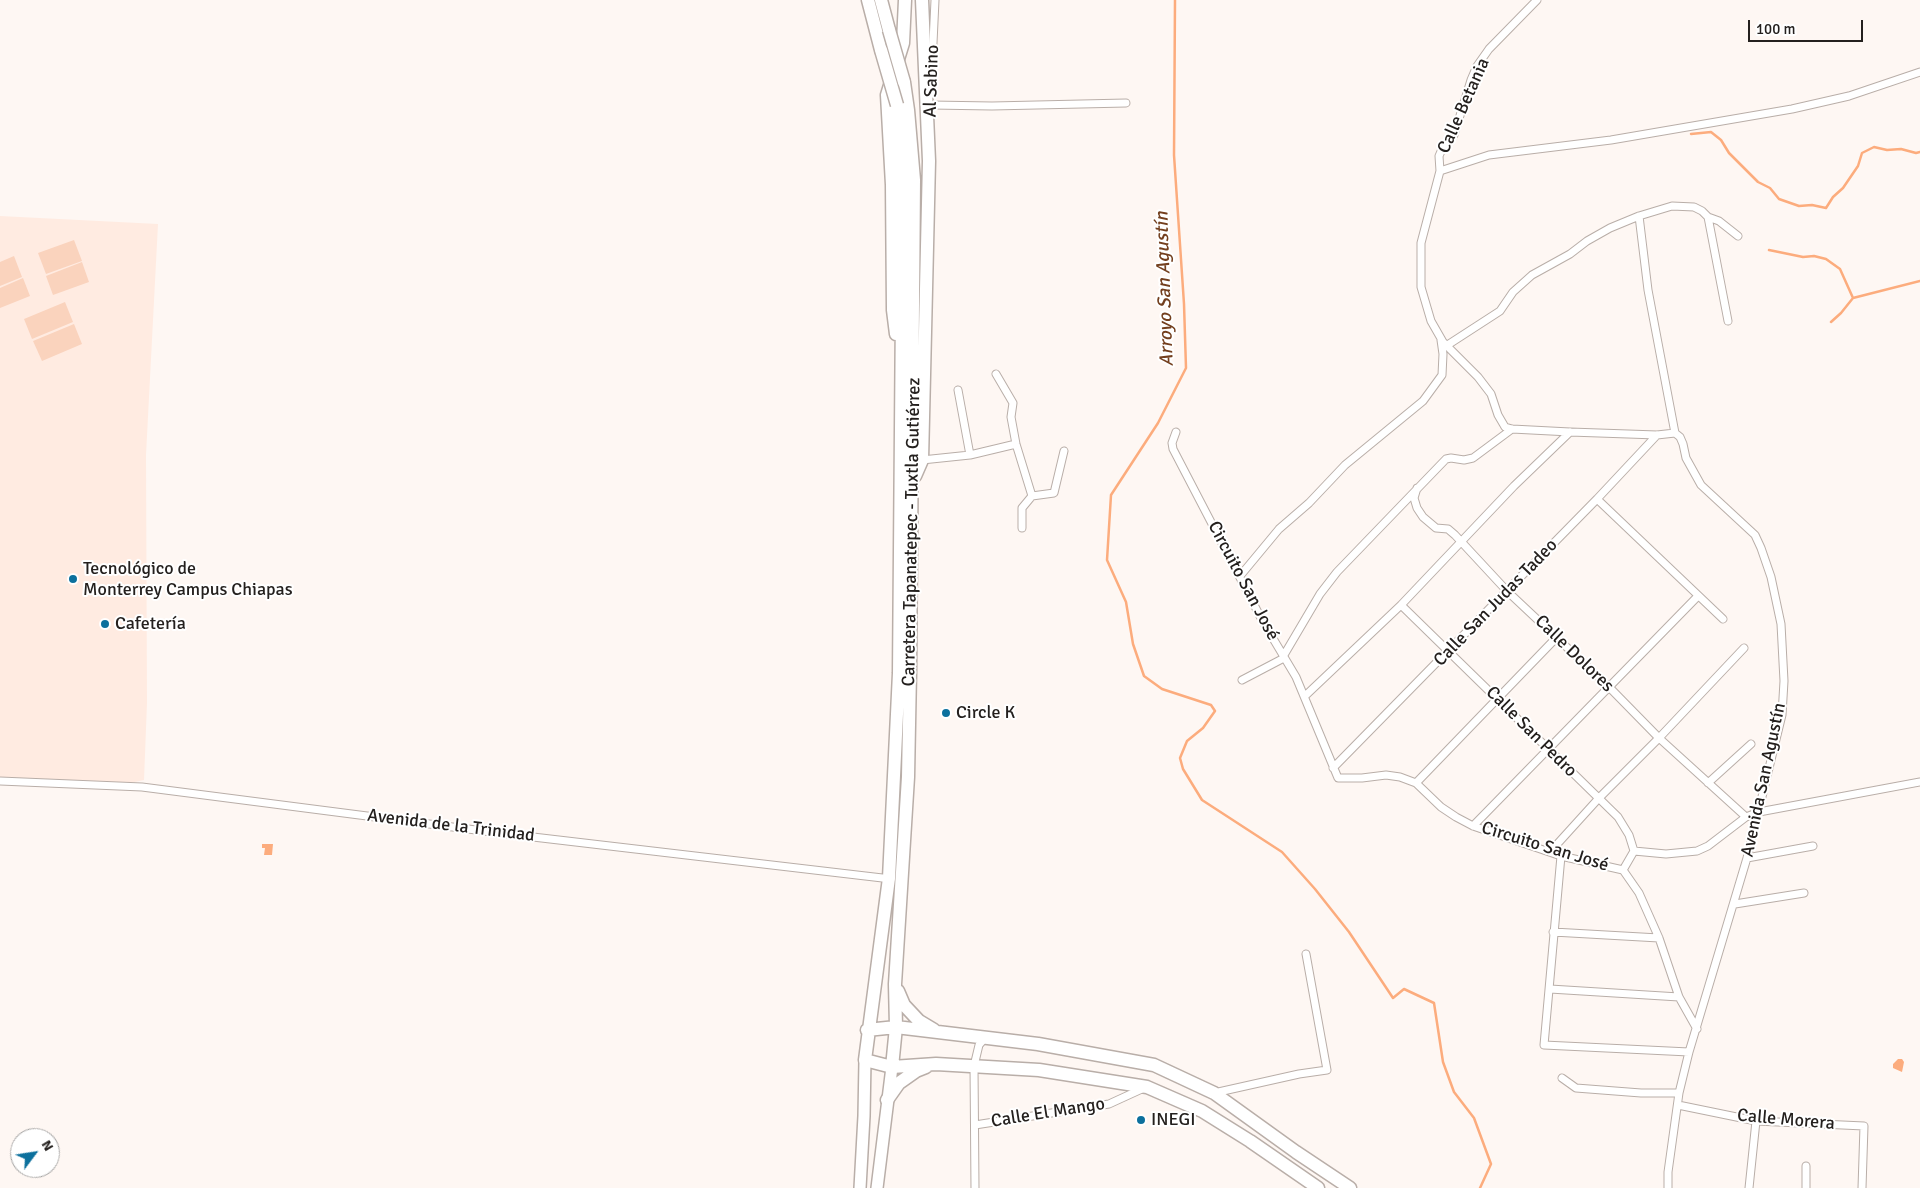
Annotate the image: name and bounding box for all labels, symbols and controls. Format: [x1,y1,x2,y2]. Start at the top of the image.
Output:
scale bar [1750,10,1865,42]
text: 100 m [1756,20,1796,38]
street label: Al Sabino [920,44,944,118]
street label: Calle Betania [1433,55,1495,157]
water label: Arroyo San Agustín [1151,211,1179,367]
street label: Carretera Tapanatepec - Tuxtla Gutiérrez [899,377,925,687]
street label: Circuito San José [1203,518,1283,644]
street label: Calle San Judas Tadeo [1430,535,1562,671]
place label: Tecnológico de Monterrey Campus Chiapas [83,558,293,600]
marker: Tecnológico de Monterrey Campus Chiapas [67,573,79,585]
street label: Calle Dolores [1530,611,1618,697]
place label: Cafetería [115,613,186,635]
marker: Cafetería [99,618,111,630]
street label: Calle San Pedro [1481,682,1581,782]
street label: Avenida San Agustín [1737,701,1791,859]
place label: Circle K [956,702,1015,724]
marker: Circle K [940,707,952,719]
street label: Avenida de la Trinidad [366,805,536,847]
street label: Circuito San José [1479,817,1611,877]
street label: Calle El Mango [990,1093,1106,1133]
street label: Calle Morera [1736,1105,1836,1135]
place label: INEGI [1151,1109,1195,1131]
marker: INEGI [1135,1114,1147,1126]
north arrow [10,1128,60,1178]
text: N [38,1137,57,1154]

